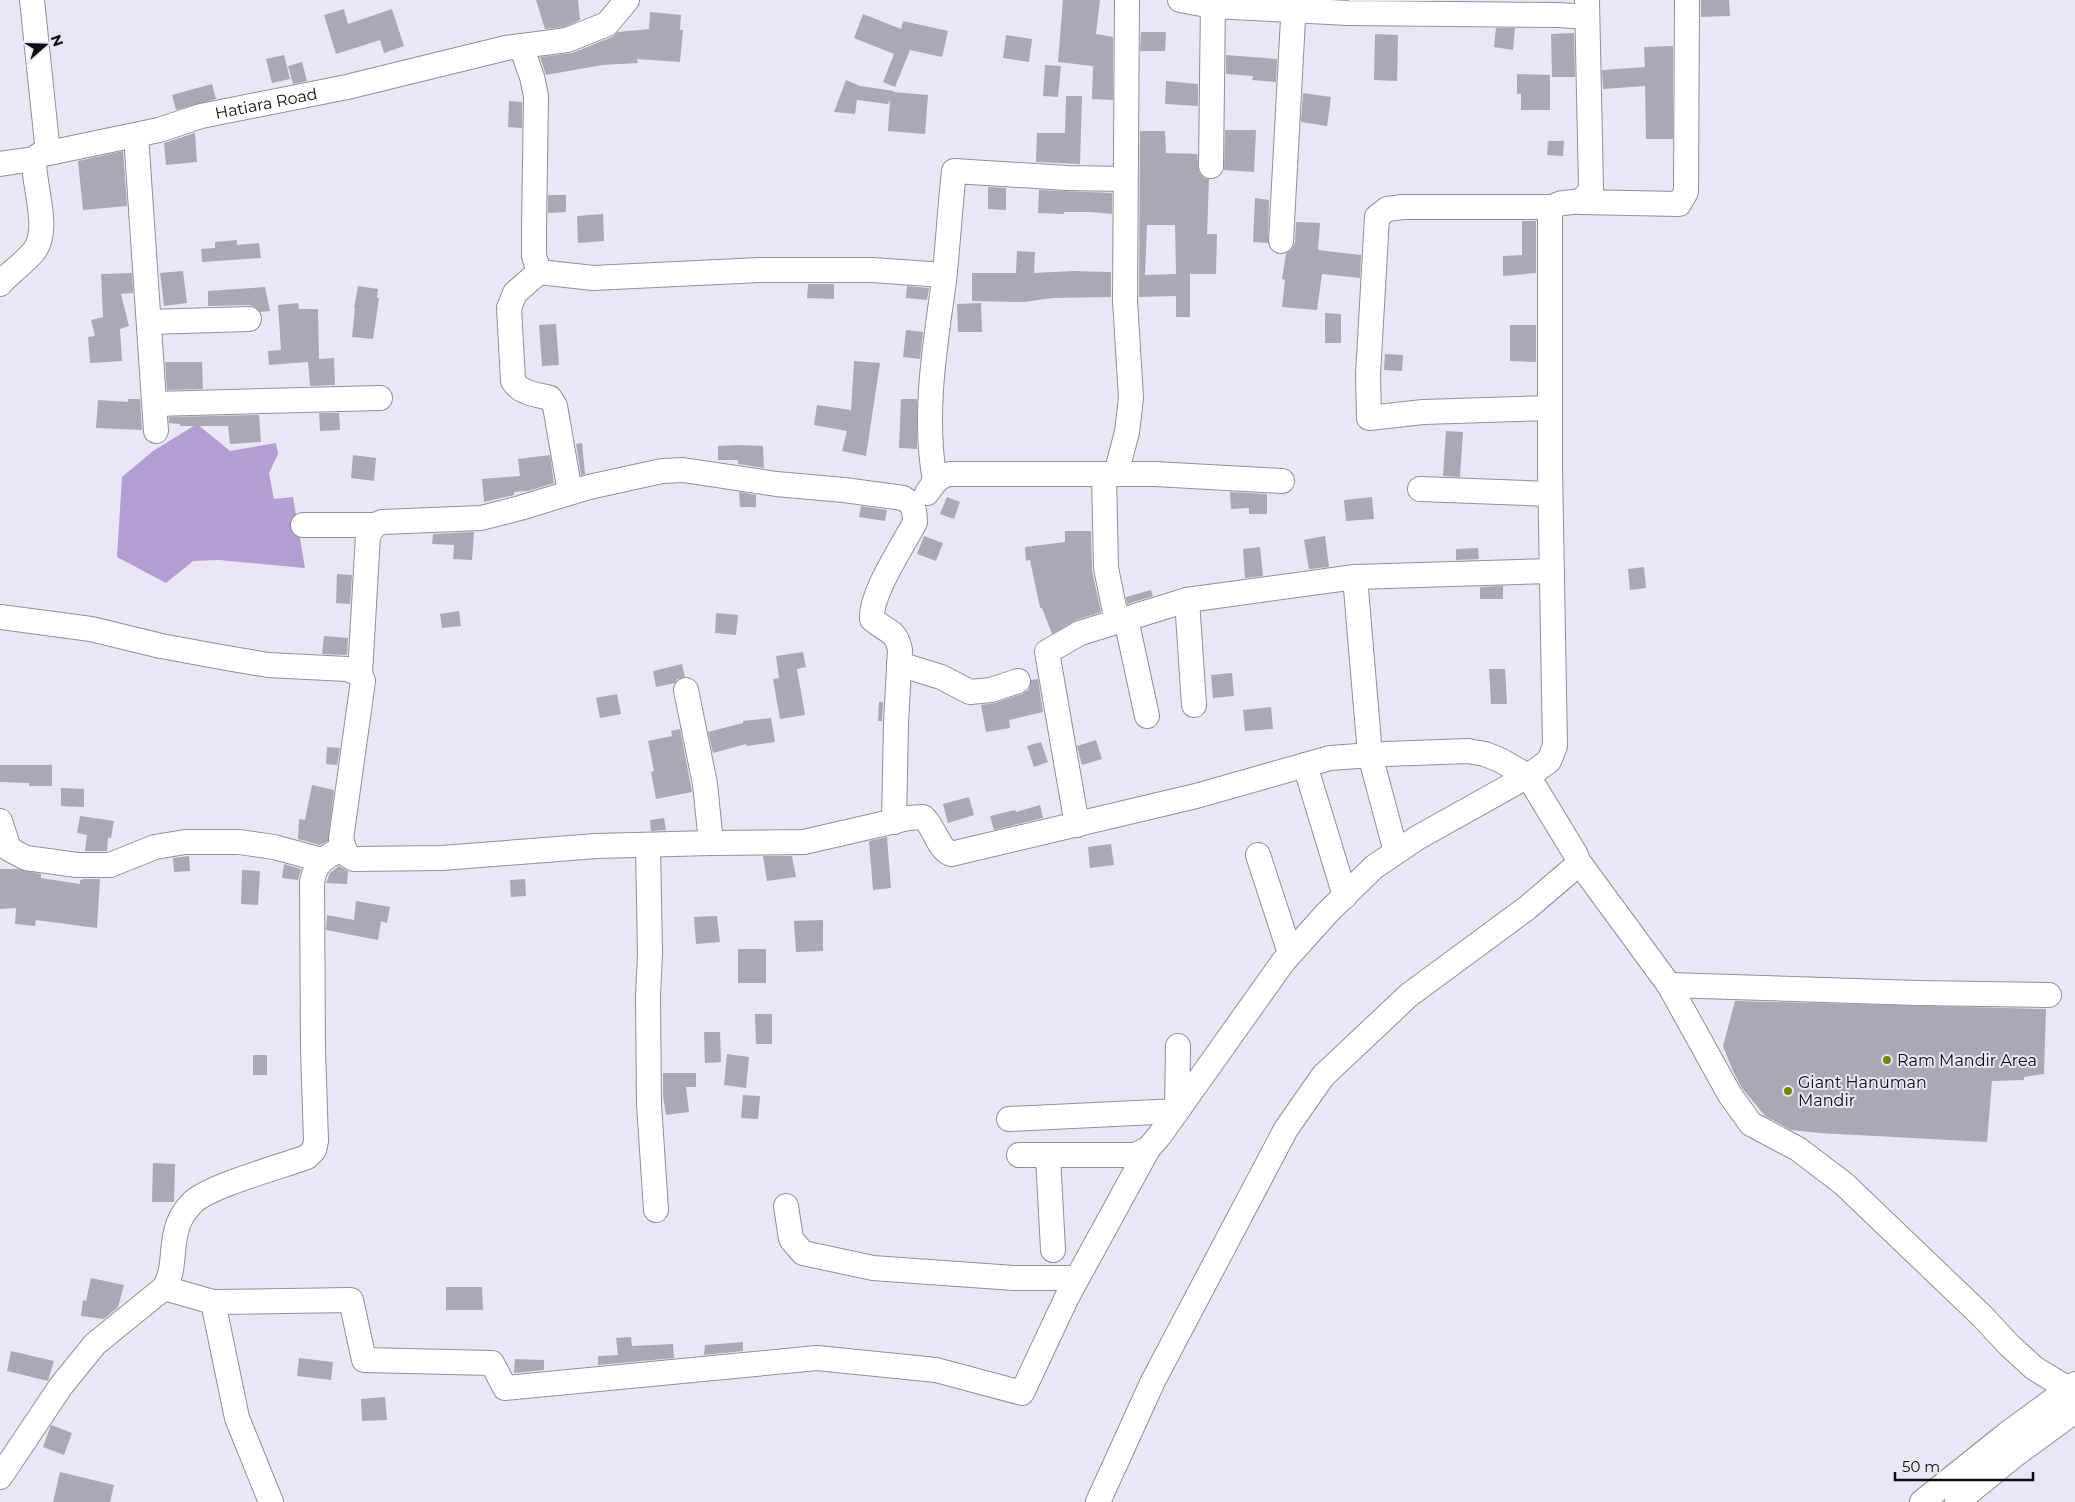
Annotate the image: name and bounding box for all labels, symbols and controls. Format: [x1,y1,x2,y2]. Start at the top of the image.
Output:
north arrow [20,20,70,70]
text: N [47,32,68,49]
street label: Hatiara Road [213,84,319,123]
place label: Ram Mandir Area [1897,1051,2037,1070]
marker: Ram Mandir Area [1881,1054,1893,1066]
place label: Giant Hanuman Mandir [1798,1073,1927,1110]
marker: Giant Hanuman Mandir [1782,1085,1794,1097]
scale bar [1895,1450,2032,1482]
text: 50 m [1902,1457,1940,1476]

